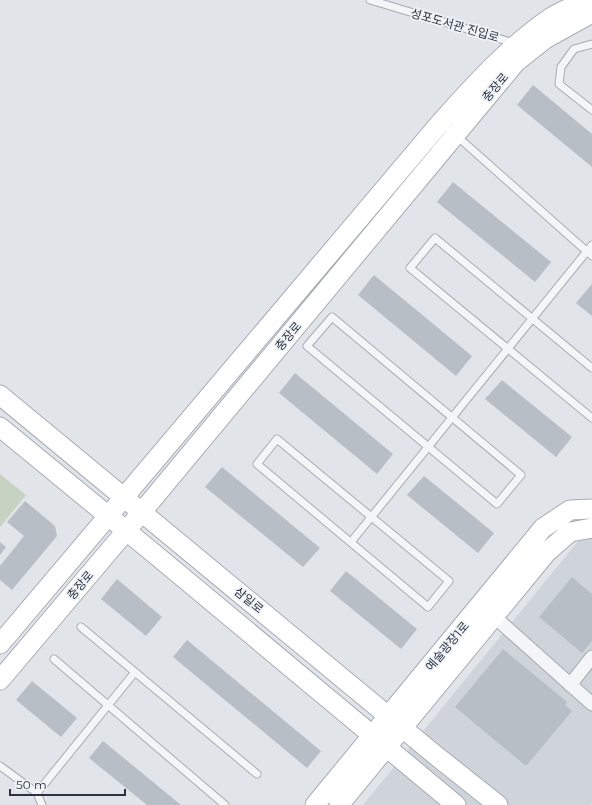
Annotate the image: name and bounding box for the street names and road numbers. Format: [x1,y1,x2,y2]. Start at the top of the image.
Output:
street label: 성포도서관 진입로 [409,5,501,45]
street label: 충장로 [479,69,511,105]
street label: 충장로 [272,318,304,354]
street label: 충장로 [64,567,96,603]
street label: 삼일로 [231,584,267,616]
street label: 예술광장1로 [422,618,472,674]

